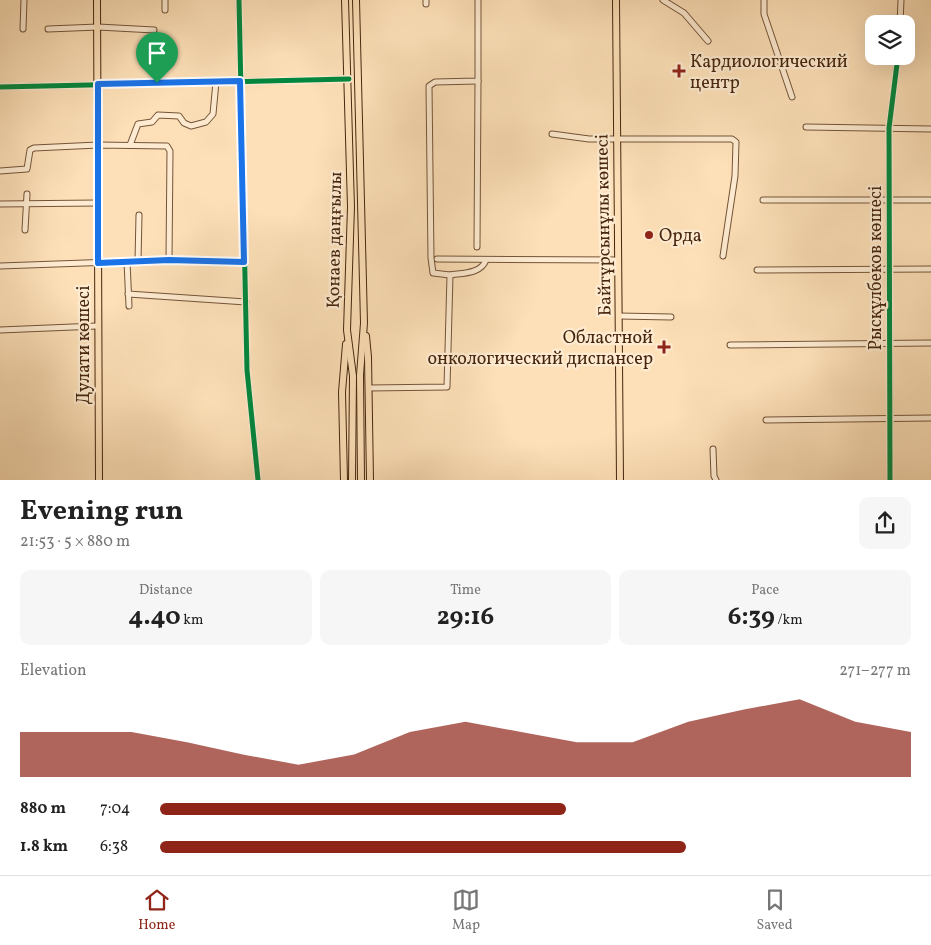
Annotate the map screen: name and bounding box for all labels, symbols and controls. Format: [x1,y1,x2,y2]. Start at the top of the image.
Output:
map controls [865,15,915,65]
button: layers [865,15,915,65]
pin [136,32,178,83]
icon: arrive [143,39,171,67]
place label: Кардиологический центр [690,50,848,96]
marker: Кардиологический центр [672,64,686,78]
street label: Байтұрсынұлы көшесі [590,134,619,316]
street label: Қонаев даңғылы [322,171,349,309]
street label: Рысқұлбеков көшесі [864,185,889,351]
place label: Орда [659,224,702,249]
marker: Орда [643,229,655,241]
street label: Дулати көшесі [72,285,97,405]
place label: Областной онкологический диспансер [427,326,653,372]
marker: Областной онкологический диспансер [657,340,671,354]
text: Evening run [20,492,184,531]
button: share [859,497,911,549]
text: 21:53 · 5 × 880 m [20,531,130,553]
text: Distance [139,581,193,600]
text: Time [450,581,481,600]
text: Pace [751,581,779,600]
text: 4.40 [128,600,181,635]
text: 29:16 [437,600,494,635]
text: 6:39 [728,600,775,635]
text: km [181,611,203,630]
text: /km [775,611,803,630]
text: Elevation [20,660,87,682]
text: 271–277 m [839,660,911,682]
text: 880 m [20,798,66,820]
text: 7:04 [100,798,130,820]
text: 1.8 km [20,836,68,858]
text: 6:38 [100,836,128,858]
tab: Home [138,886,175,935]
tab: Map [452,886,480,935]
tab: Saved [757,886,793,935]

